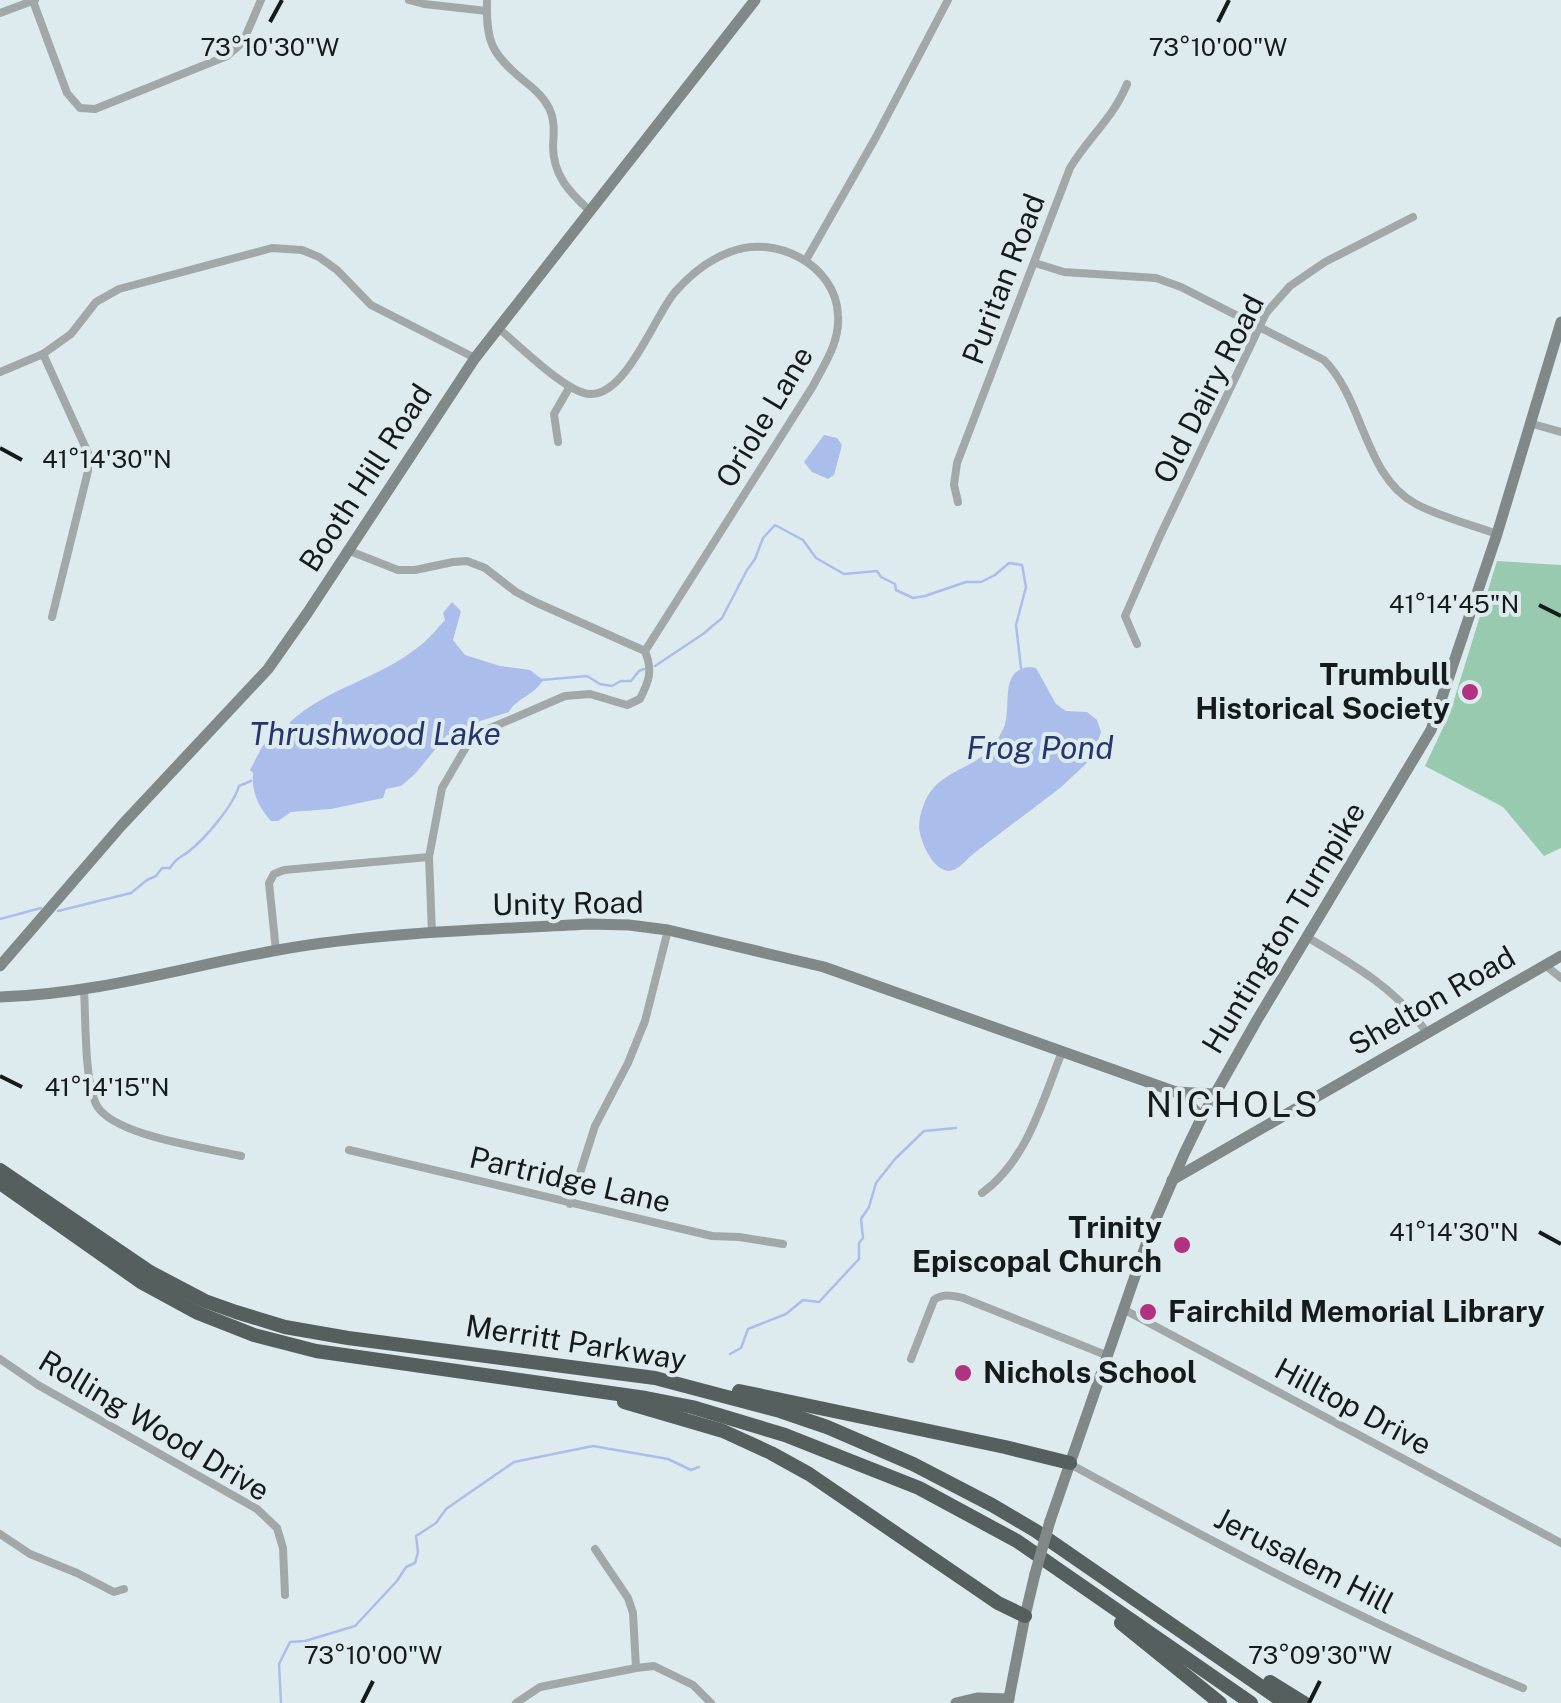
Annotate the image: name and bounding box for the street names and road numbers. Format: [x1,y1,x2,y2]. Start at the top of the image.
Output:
street label: Puritan Road [954,188,1052,369]
street label: Old Dairy Road [1145,288,1271,489]
street label: Oriole Lane [708,339,820,494]
street label: Booth Hill Road [291,377,439,578]
street label: Huntington Turnpike [1194,795,1372,1060]
street label: Unity Road [492,884,644,922]
street label: Shelton Road [1342,938,1521,1062]
street label: Partridge Lane [466,1138,674,1220]
street label: Merritt Parkway [463,1307,689,1377]
street label: Rolling Wood Drive [33,1342,276,1508]
street label: Hilltop Drive [1269,1350,1438,1462]
street label: Jerusalem Hill [1209,1499,1400,1621]

